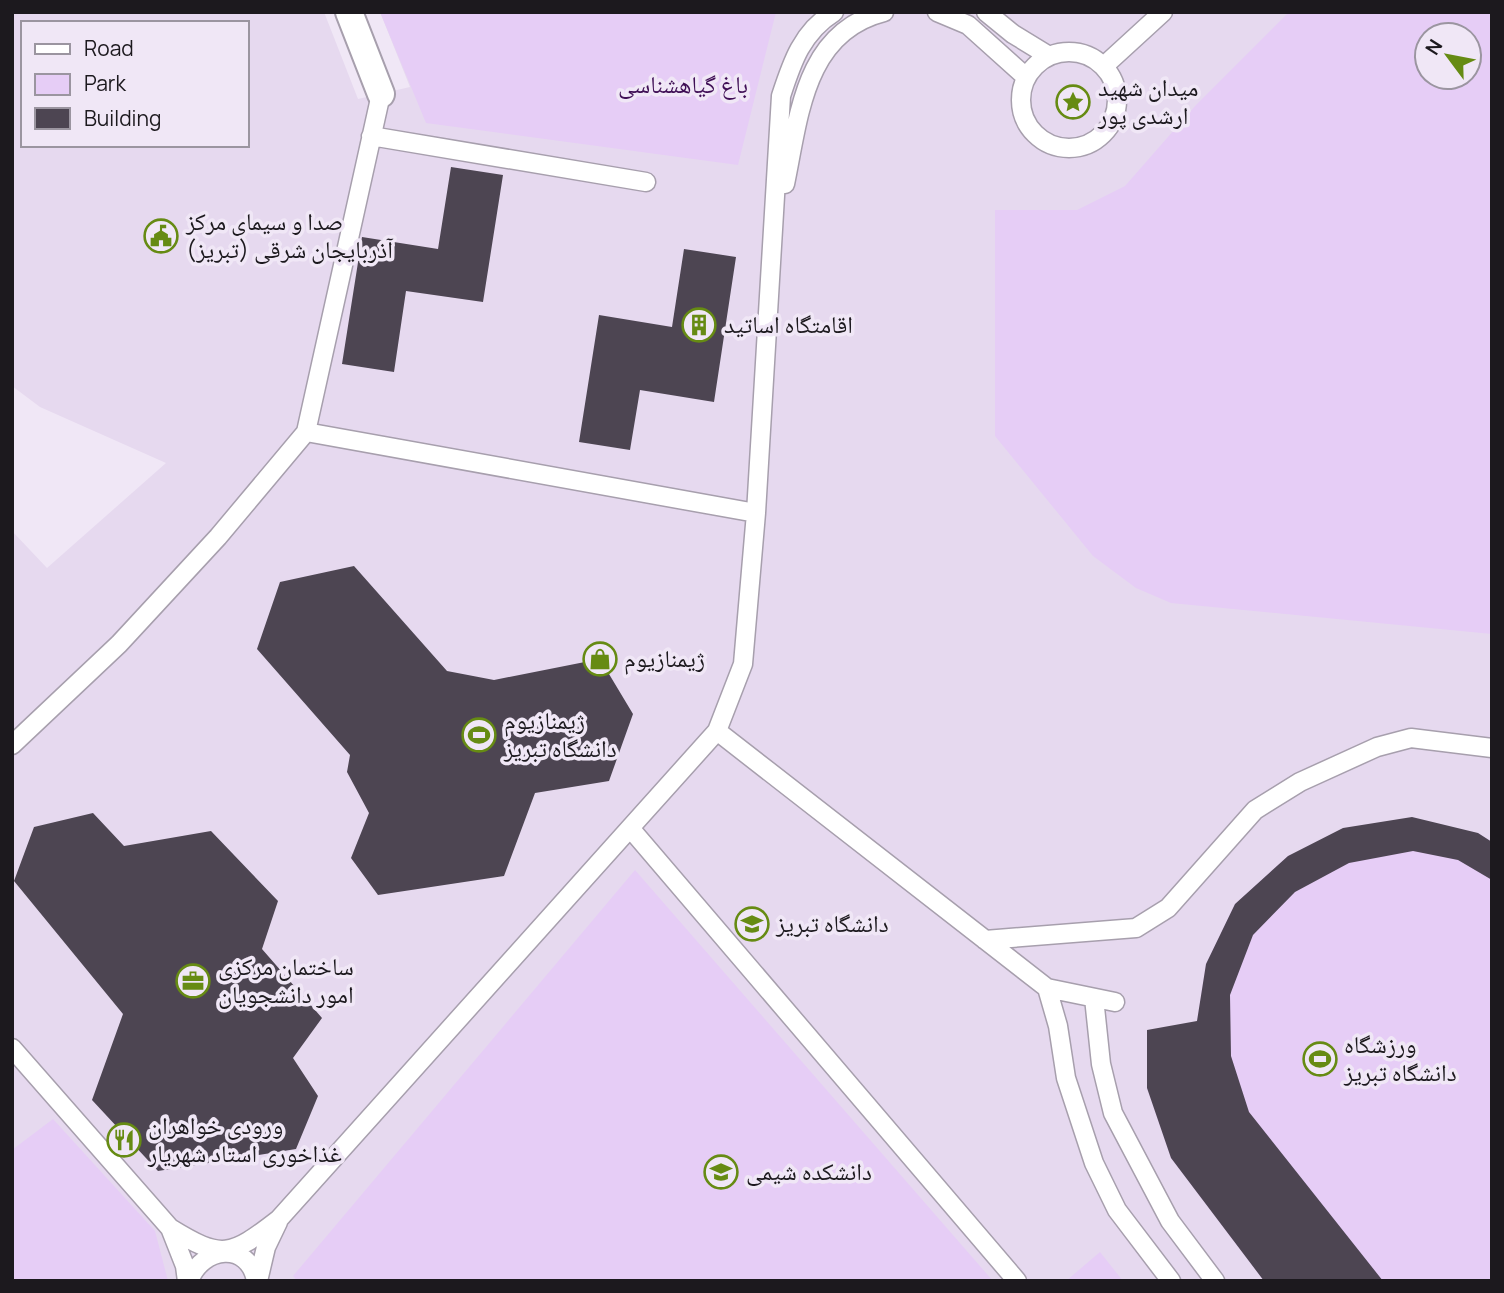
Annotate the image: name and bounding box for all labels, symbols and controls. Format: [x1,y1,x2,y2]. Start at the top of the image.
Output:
legend [21,21,248,147]
north arrow [1413,21,1483,91]
text: Road [84,34,134,62]
text: N [1419,34,1448,60]
park label: باغ گیاهشناسی [618,67,748,100]
text: Park [84,69,126,97]
place label: میدان شهید ارشدی پور [1097,70,1199,131]
place icon: میدان شهید ارشدی پور [1054,83,1092,121]
text: Building [84,104,161,132]
place label: صدا و سیمای مرکز آذربایجان شرقی (تبریز) [185,204,394,265]
public building icon: صدا و سیمای مرکز آذربایجان شرقی (تبریز) [142,217,180,255]
building icon: اقامتگاه اساتید [680,306,718,344]
place label: اقامتگاه اساتید [724,307,853,340]
shop icon: ژیمنازیوم [581,640,619,678]
place label: ژیمنازیوم [624,641,705,675]
place label: ژیمنازیوم دانشگاه تبریز [503,703,617,764]
sports icon: ژیمنازیوم دانشگاه تبریز [460,716,498,754]
school or university icon: دانشگاه تبریز [733,905,771,943]
place label: دانشگاه تبریز [775,906,889,939]
place label: ساختمان مرکزی امور دانشجویان [218,949,354,1010]
office icon: ساختمان مرکزی امور دانشجویان [174,962,212,1000]
place label: ورزشگاه دانشگاه تبریز [1343,1027,1457,1088]
sports icon: ورزشگاه دانشگاه تبریز [1301,1040,1339,1078]
place label: ورودی خواهران غذاخوری استاد شهریار [147,1108,342,1169]
restaurant icon: ورودی خواهران غذاخوری استاد شهریار [105,1121,143,1159]
school or university icon: دانشکده شیمی [702,1153,740,1191]
place label: دانشکده شیمی [746,1154,872,1187]

